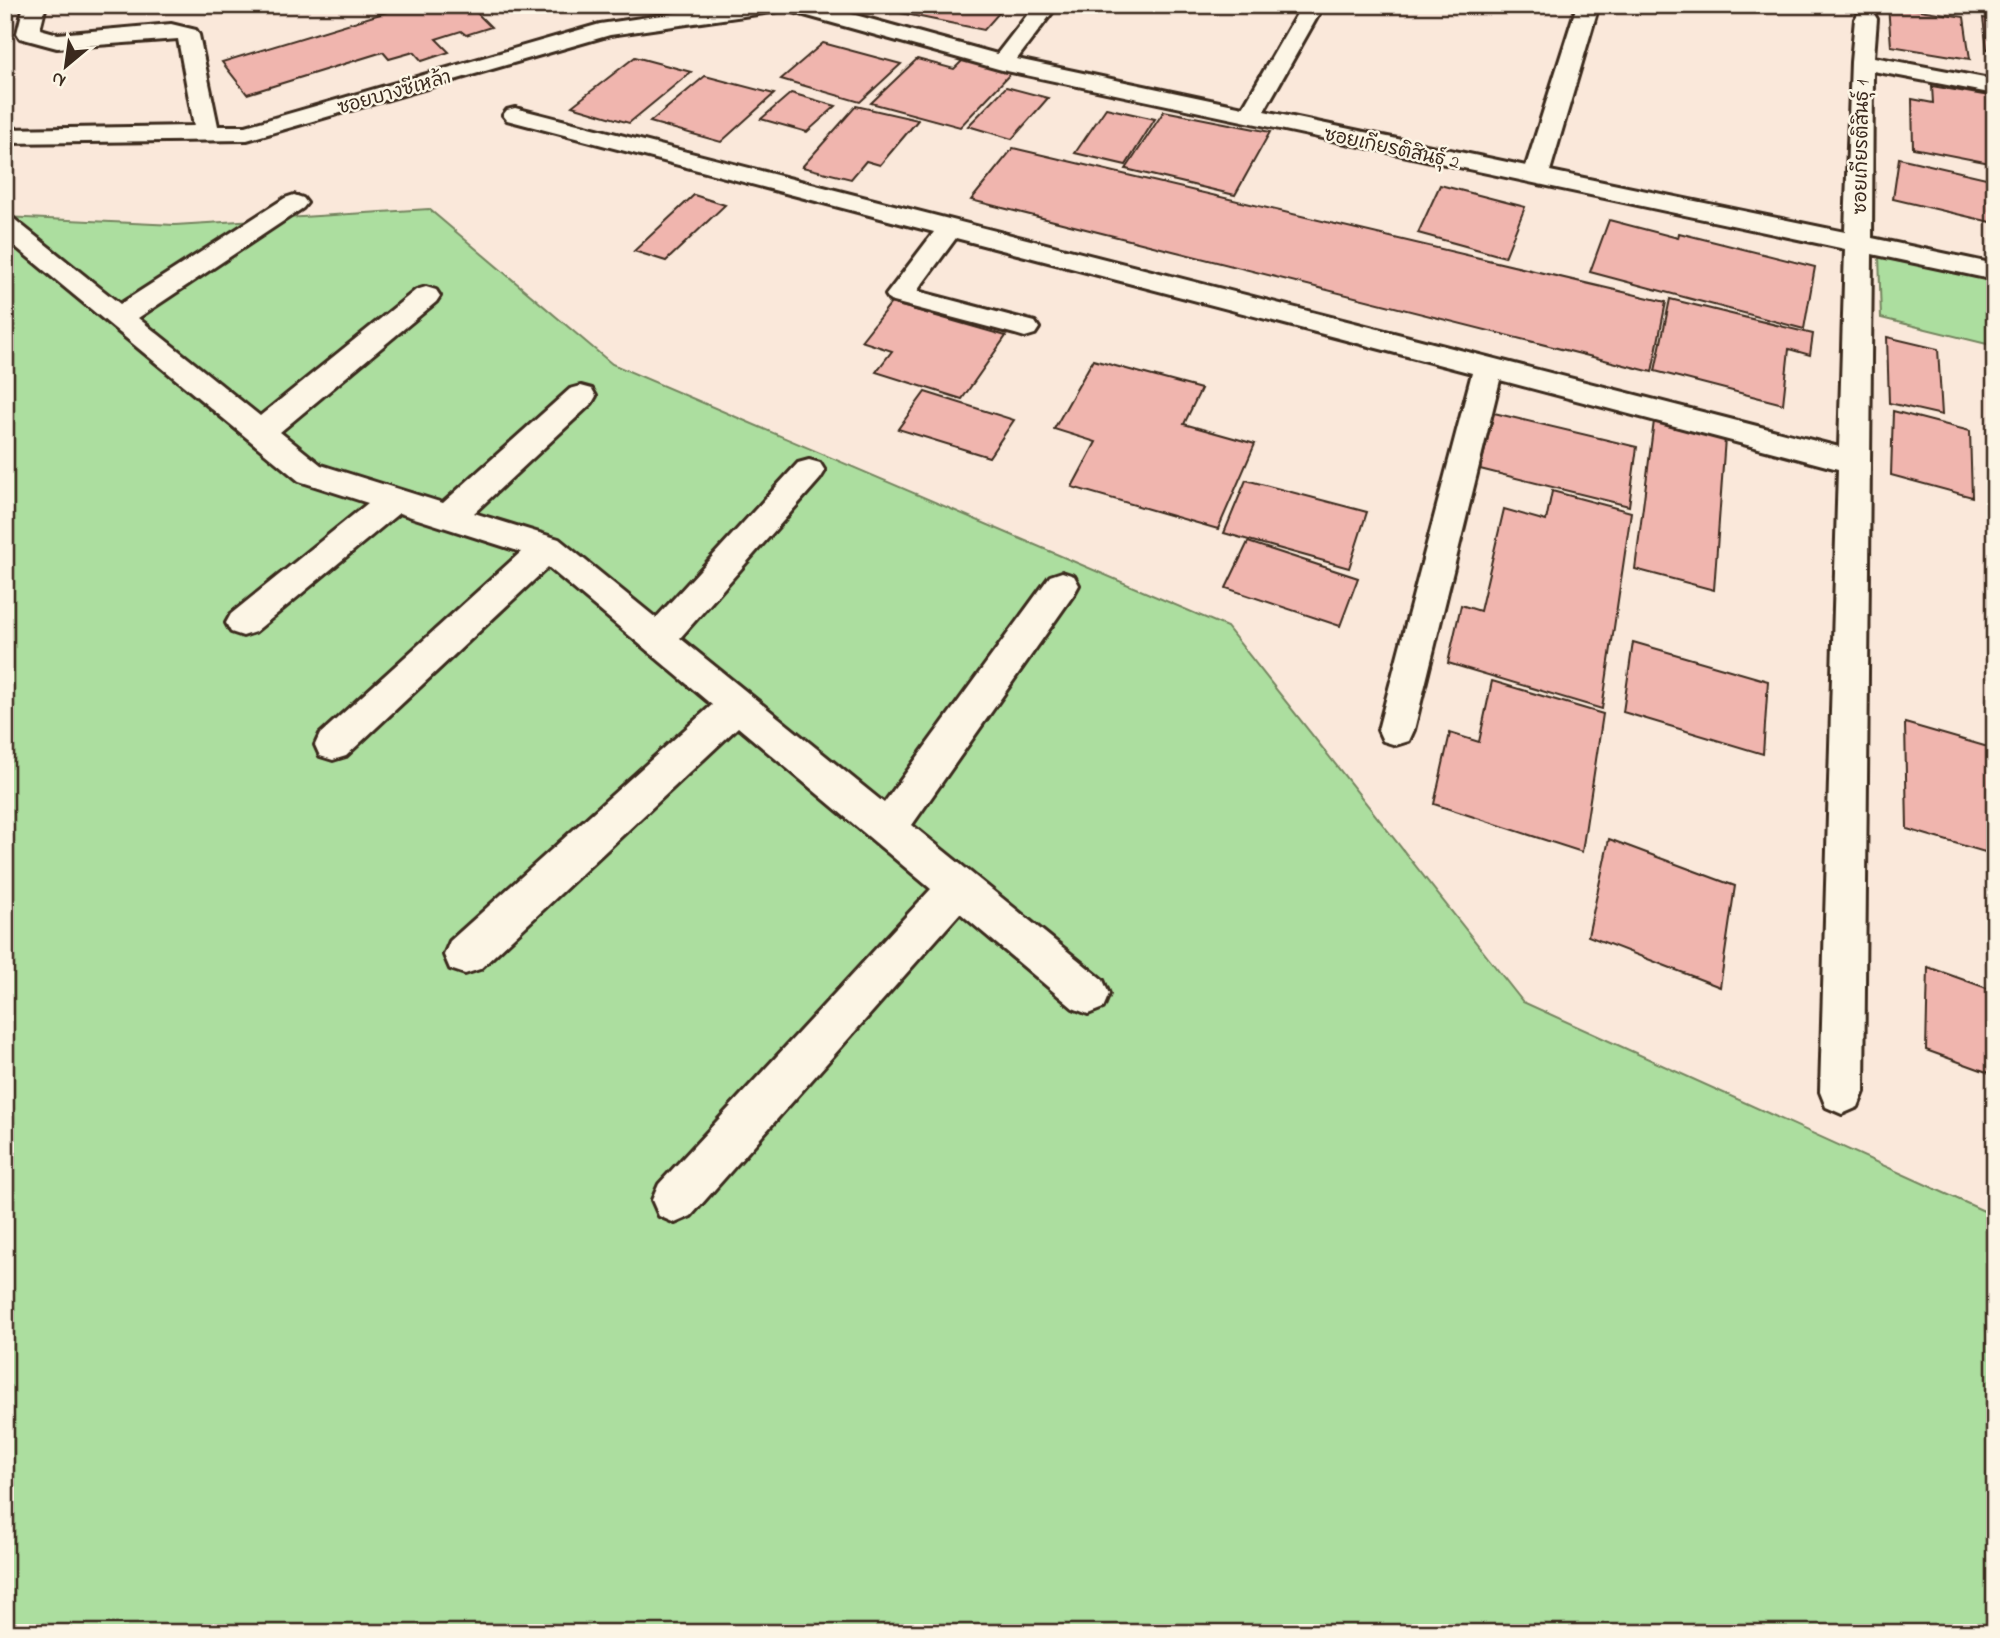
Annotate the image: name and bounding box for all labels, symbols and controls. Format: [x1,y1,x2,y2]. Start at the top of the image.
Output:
north arrow [32,32,102,102]
text: N [47,64,71,94]
street label: ซอยบางซีเหล้า [335,64,455,122]
street label: ซอยเกียรติสินธุ์ 1 [1847,79,1877,215]
street label: ซอยเกียรติสินธุ์ 2 [1321,121,1462,177]

